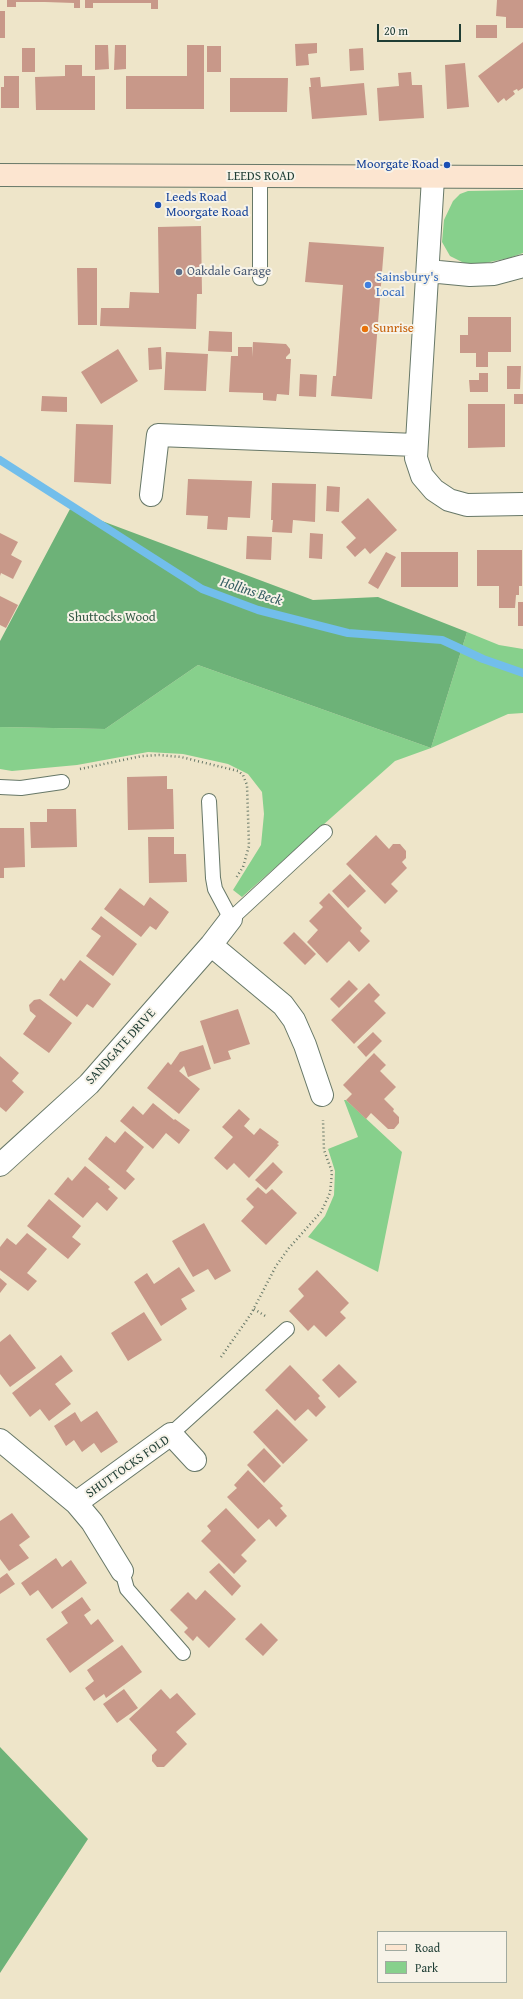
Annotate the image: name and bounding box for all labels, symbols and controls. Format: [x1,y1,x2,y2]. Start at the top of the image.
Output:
scale bar [379,16,463,42]
text: 20 m [384,22,408,39]
place label: Moorgate Road [356,157,439,173]
marker: Moorgate Road [442,160,452,170]
street label: LEEDS ROAD [227,169,295,185]
place label: Leeds Road Moorgate Road [166,190,249,221]
marker: Leeds Road Moorgate Road [153,200,163,210]
place label: Oakdale Garage [187,264,271,280]
marker: Oakdale Garage [174,267,184,277]
place label: Sainsbury's Local [376,270,439,301]
marker: Sainsbury's Local [363,280,373,290]
place label: Sunrise [373,321,414,337]
marker: Sunrise [360,324,370,334]
water label: Hollins Beck [218,574,284,610]
park label: Shuttocks Wood [68,610,156,626]
street label: SANDGATE DRIVE [83,1006,159,1088]
street label: SHUTTOCKS FOLD [83,1432,173,1502]
legend [377,1931,507,1983]
text: Road [415,1939,440,1956]
text: Park [415,1959,438,1976]

